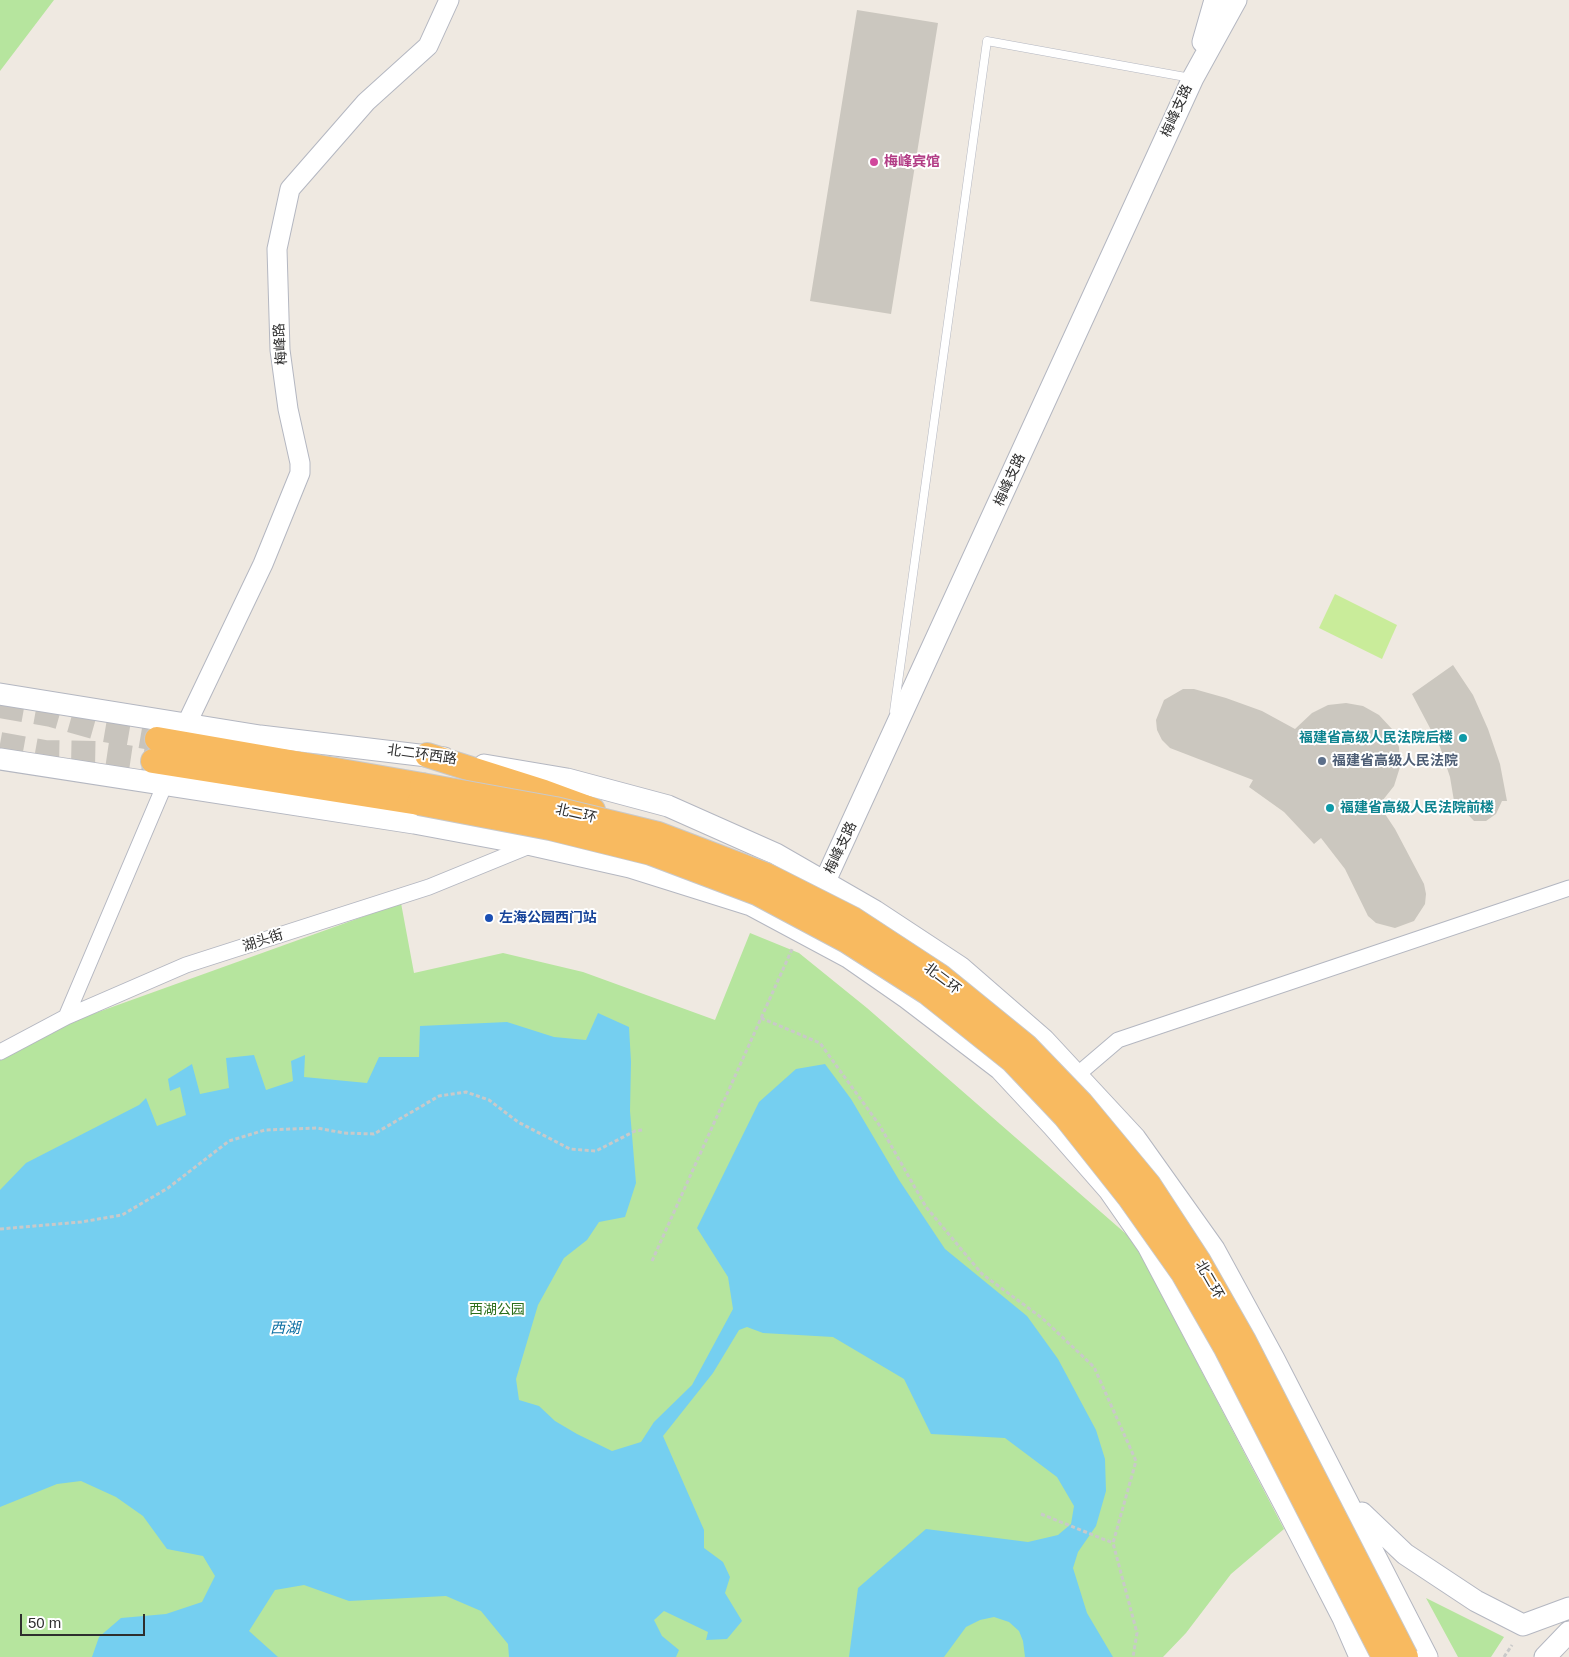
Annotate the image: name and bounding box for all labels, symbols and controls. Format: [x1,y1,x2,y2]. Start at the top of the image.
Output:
street label: 梅峰支路 [1158,82,1196,140]
place label: 梅峰宾馆 [884,154,940,170]
marker: 梅峰宾馆 [868,156,880,168]
street label: 梅峰路 [271,322,291,366]
street label: 梅峰支路 [991,451,1029,509]
place label: 福建省高级人民法院后楼 [1299,730,1453,746]
marker: 福建省高级人民法院后楼 [1457,732,1469,744]
street label: 北二环西路 [386,742,458,768]
place label: 福建省高级人民法院 [1332,753,1458,769]
marker: 福建省高级人民法院 [1316,755,1328,767]
place label: 福建省高级人民法院前楼 [1340,800,1494,816]
street label: 北二环 [554,801,598,827]
marker: 福建省高级人民法院前楼 [1324,802,1336,814]
street label: 梅峰支路 [822,819,860,877]
place label: 左海公园西门站 [499,910,597,926]
marker: 左海公园西门站 [483,912,495,924]
street label: 湖头街 [240,927,286,955]
street label: 北二环 [920,960,964,998]
street label: 北二环 [1191,1258,1227,1302]
park label: 西湖公园 [469,1302,525,1318]
water label: 西湖 [270,1320,300,1338]
scale bar [22,1604,148,1636]
text: 50 m [28,1614,61,1631]

